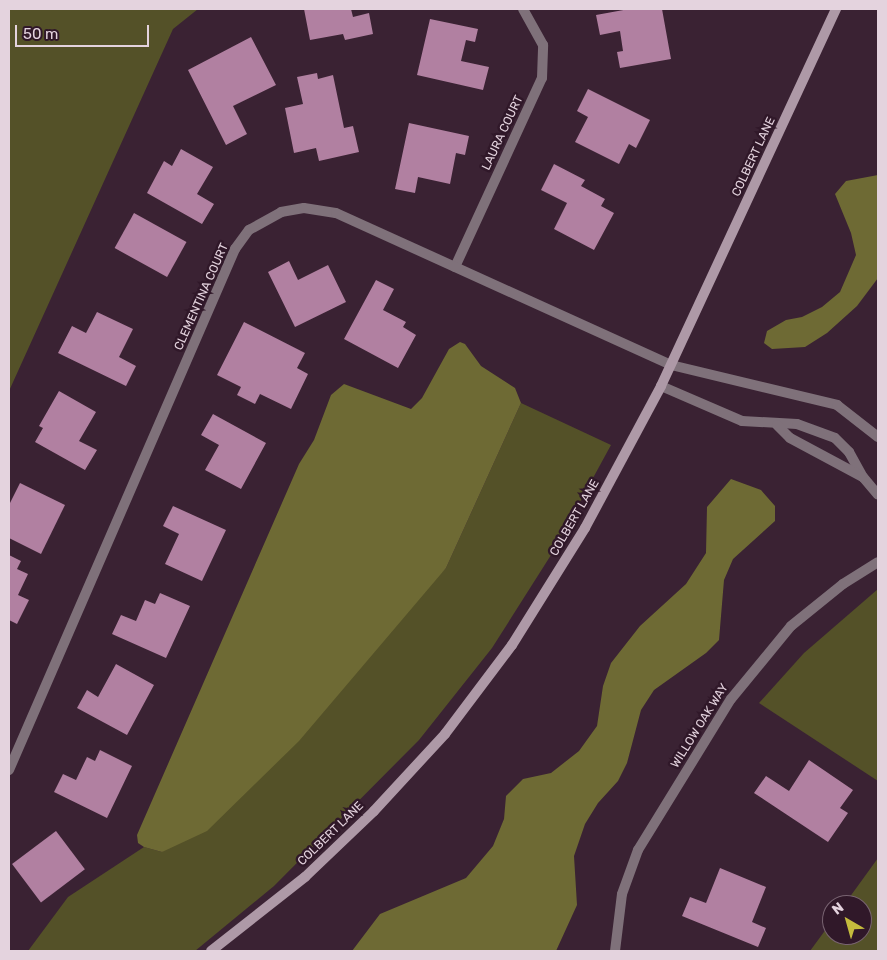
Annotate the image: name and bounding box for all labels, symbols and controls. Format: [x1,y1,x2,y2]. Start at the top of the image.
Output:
scale bar [18,15,151,47]
text: 50 m [23,25,58,43]
street label: LAURA COURT [479,93,527,173]
street label: COLBERT LANE [729,115,779,199]
street label: CLEMENTINA COURT [172,241,232,353]
street label: COLBERT LANE [547,477,603,559]
street label: WILLOW OAK WAY [668,681,732,771]
street label: COLBERT LANE [295,799,367,869]
north arrow [822,895,872,945]
text: N [829,899,847,918]

